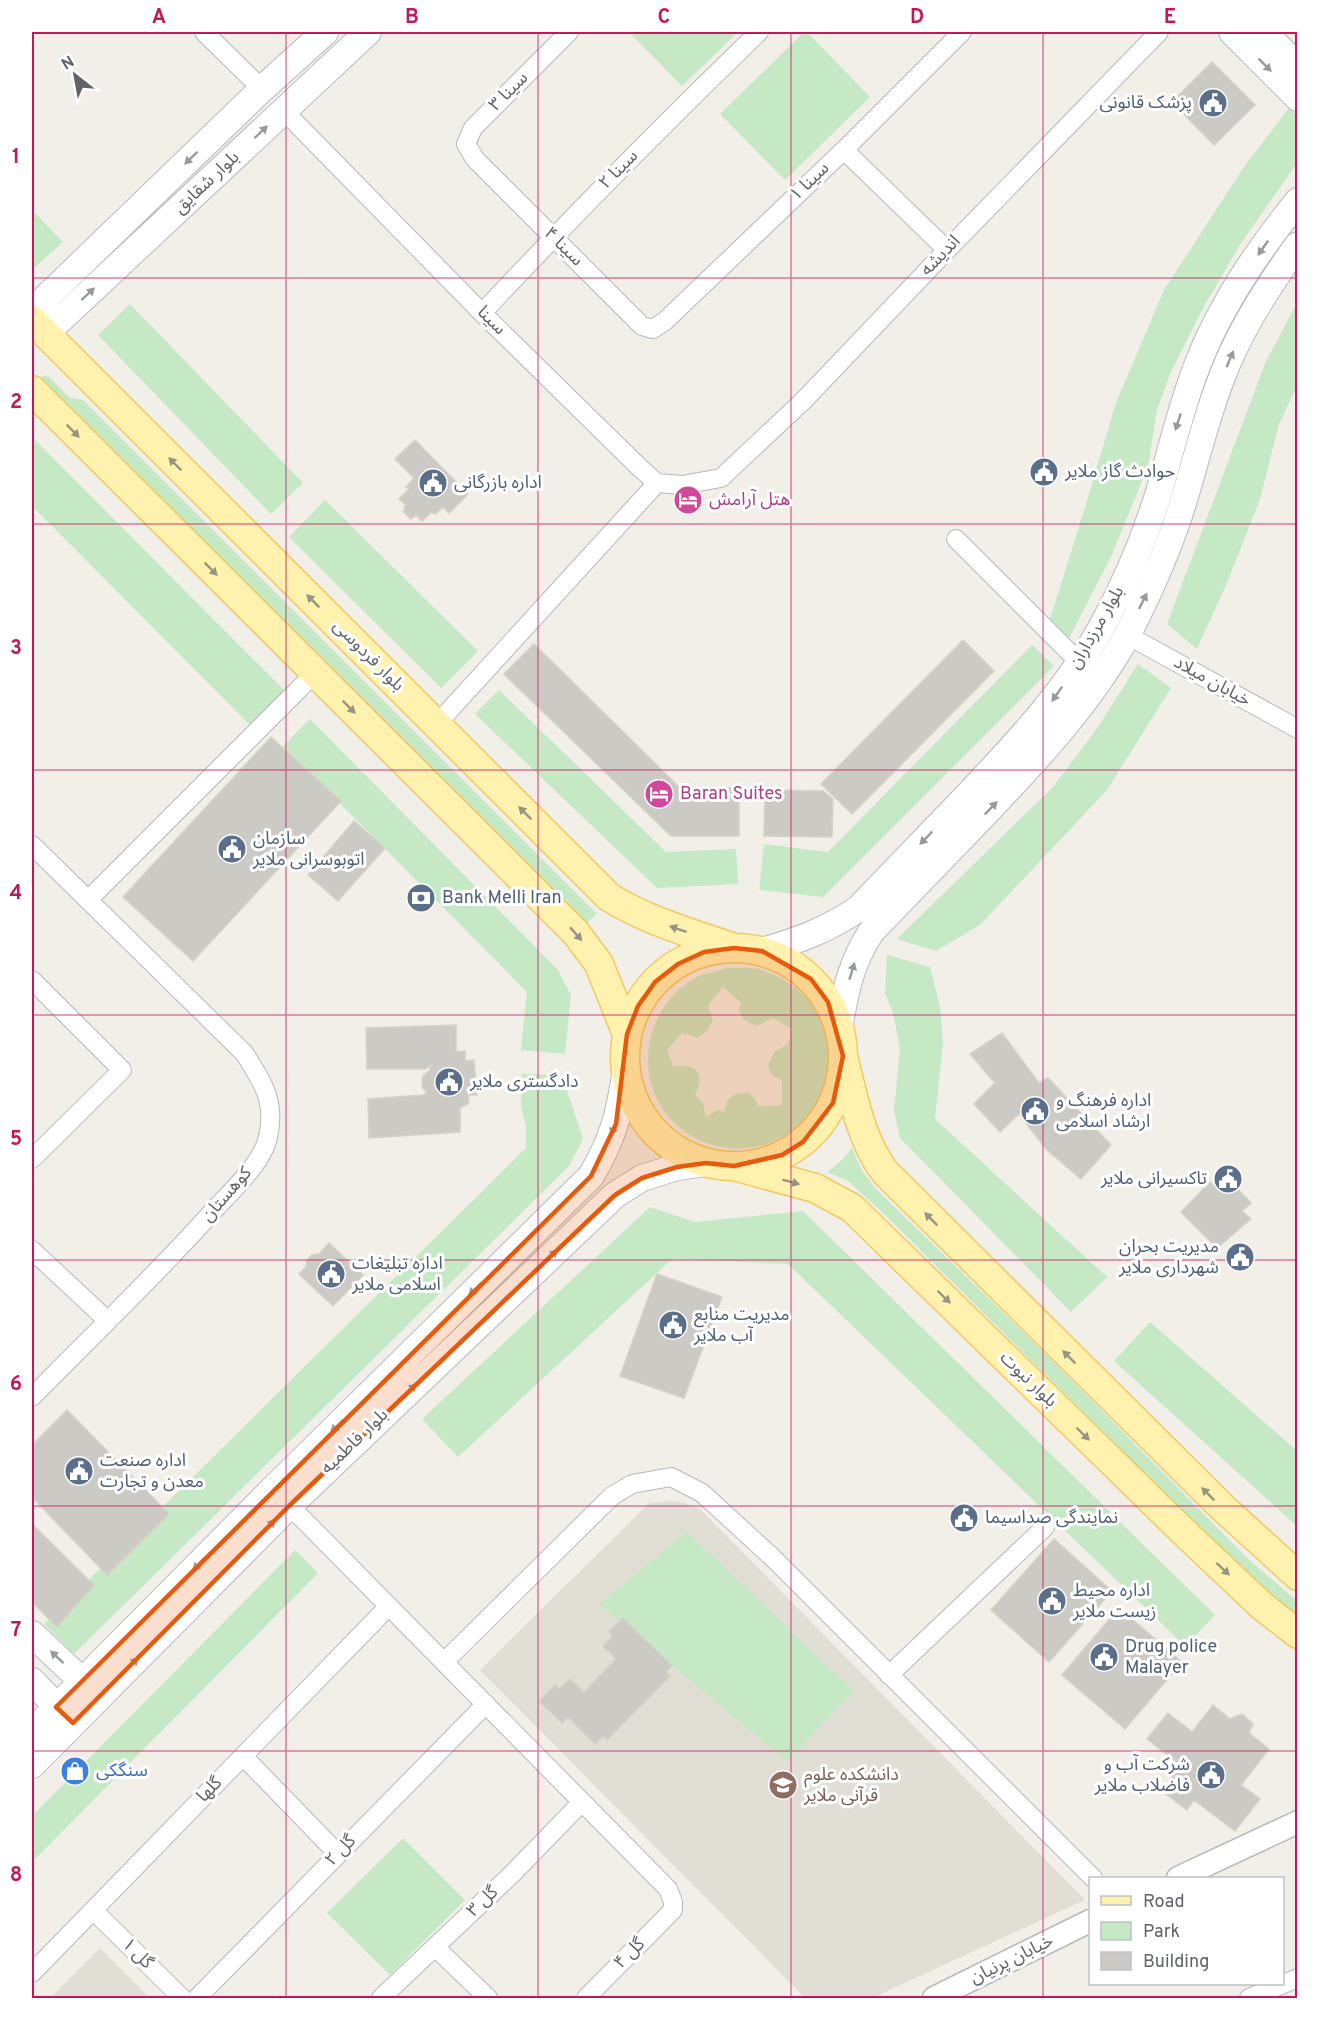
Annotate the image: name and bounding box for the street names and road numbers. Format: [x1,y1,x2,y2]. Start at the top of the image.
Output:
street label: سینا ۳ [484,67,534,117]
street label: سینا ۲ [594,145,644,195]
street label: بلوار شقایق [169,147,245,219]
street label: سینا ۱ [785,157,835,207]
street label: سینا ۴ [538,222,588,272]
street label: اندیشه [916,231,966,281]
street label: سینا [471,301,511,341]
street label: بلوار مرزداران [1064,582,1130,674]
street label: بلوار فردوسی [327,615,409,697]
street label: خیابان میلاد [1169,651,1255,713]
street label: کوهستان [197,1162,258,1227]
street label: بلوار نبوت [994,1347,1062,1413]
street label: بلوار فاطمیه [316,1404,394,1480]
street label: گلها [192,1772,228,1808]
street label: گل ۲ [321,1830,362,1872]
street label: گل ۳ [462,1881,504,1922]
street label: خیابان پرنیان [966,1930,1058,1990]
street label: گل ۱ [116,1933,158,1975]
street label: گل ۴ [609,1933,651,1975]

